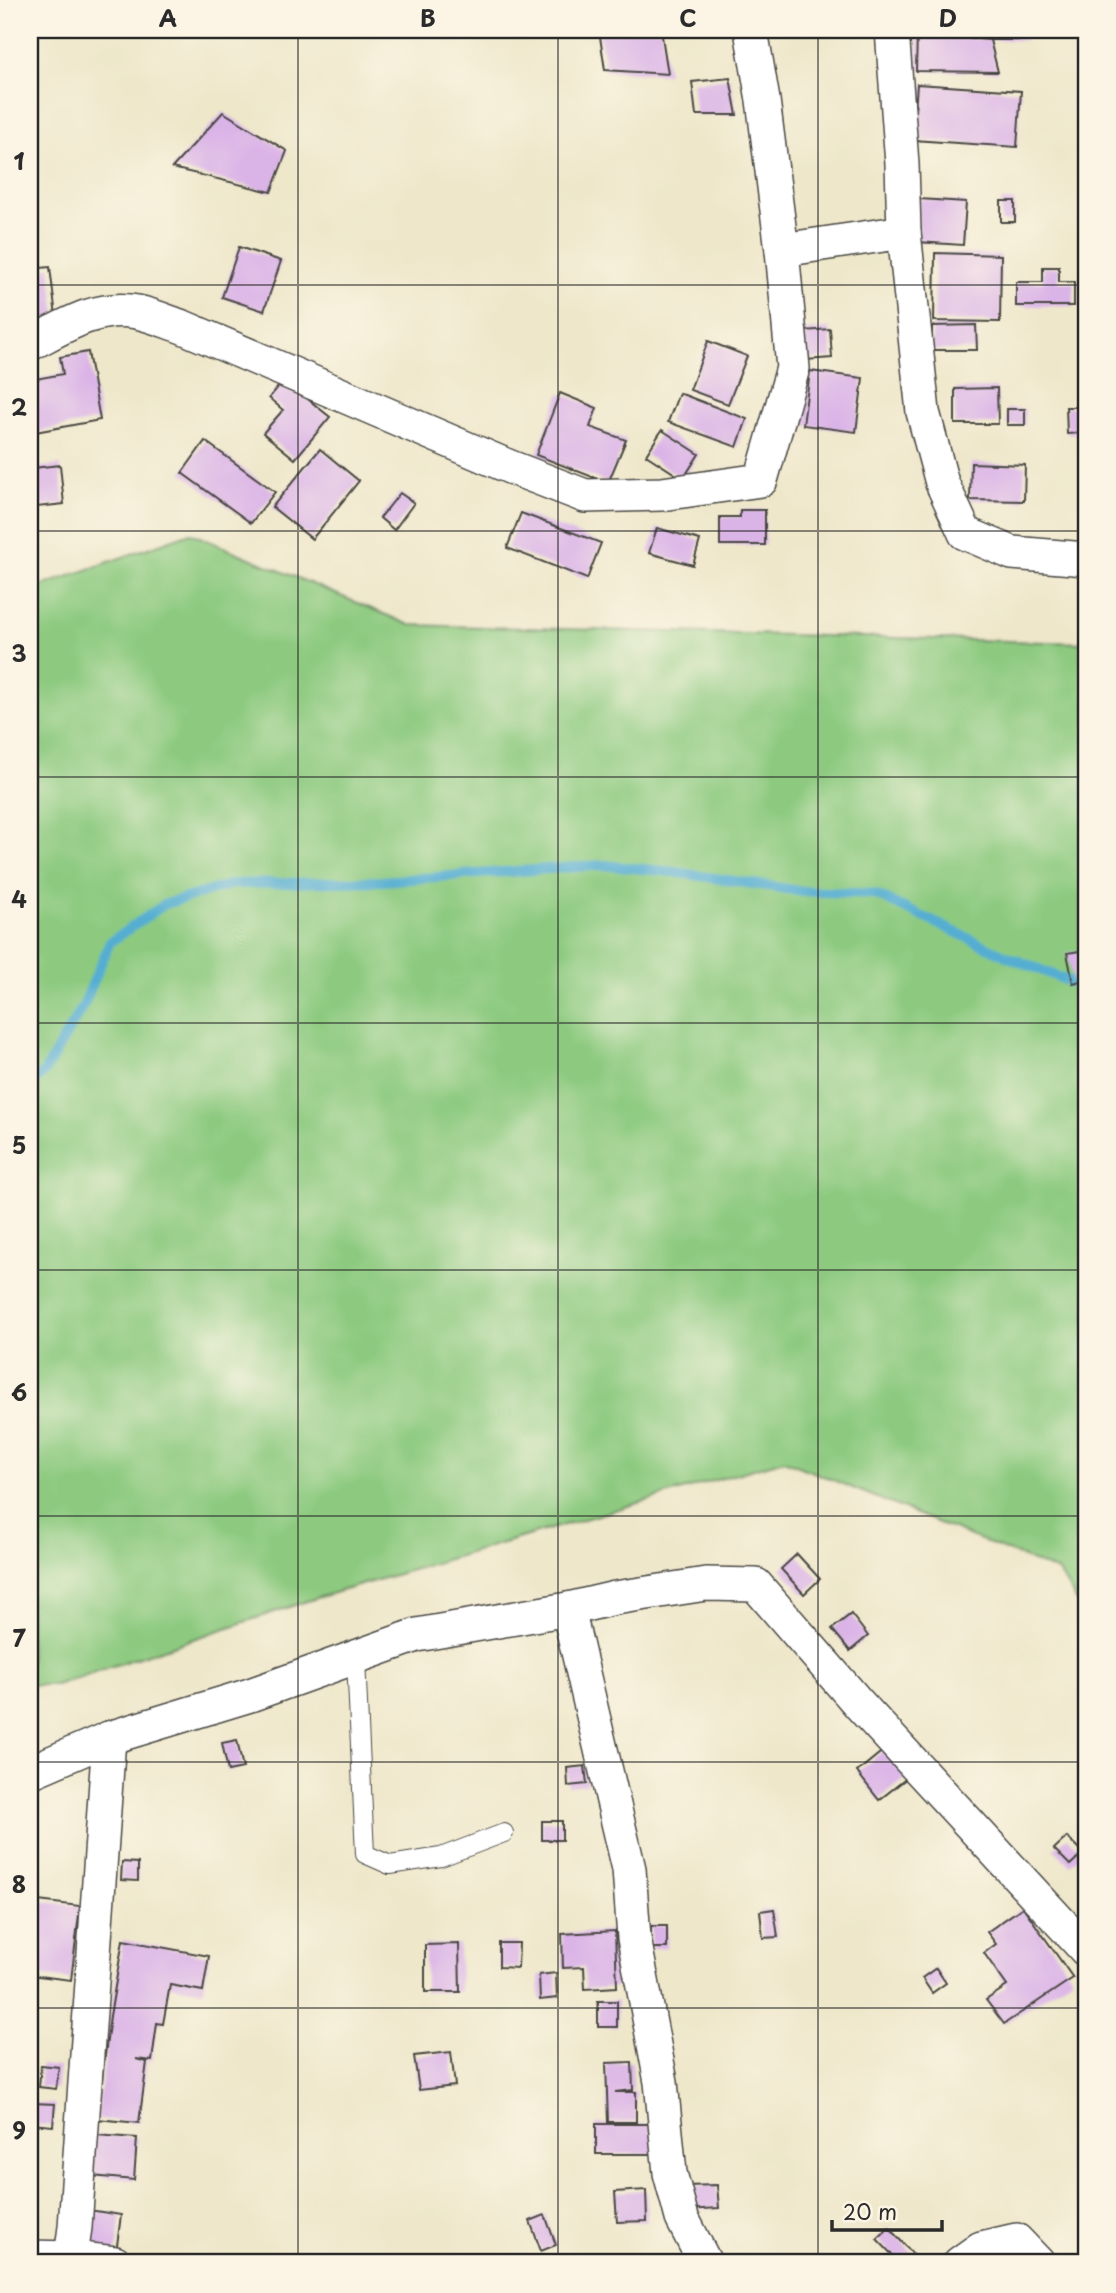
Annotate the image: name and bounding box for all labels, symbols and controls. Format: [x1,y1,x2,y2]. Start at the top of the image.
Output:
text: A [159,0,177,35]
text: B [420,0,436,35]
text: C [679,0,697,35]
text: D [939,0,957,35]
text: 1 [14,143,25,178]
text: 2 [11,389,27,424]
text: 3 [11,635,27,670]
text: 4 [11,881,27,916]
text: 5 [12,1127,26,1162]
text: 6 [11,1374,27,1409]
text: 7 [12,1620,26,1655]
text: 8 [12,1866,26,1901]
text: 9 [12,2112,26,2147]
scale bar [832,2188,943,2232]
text: 20 m [843,2195,897,2227]

